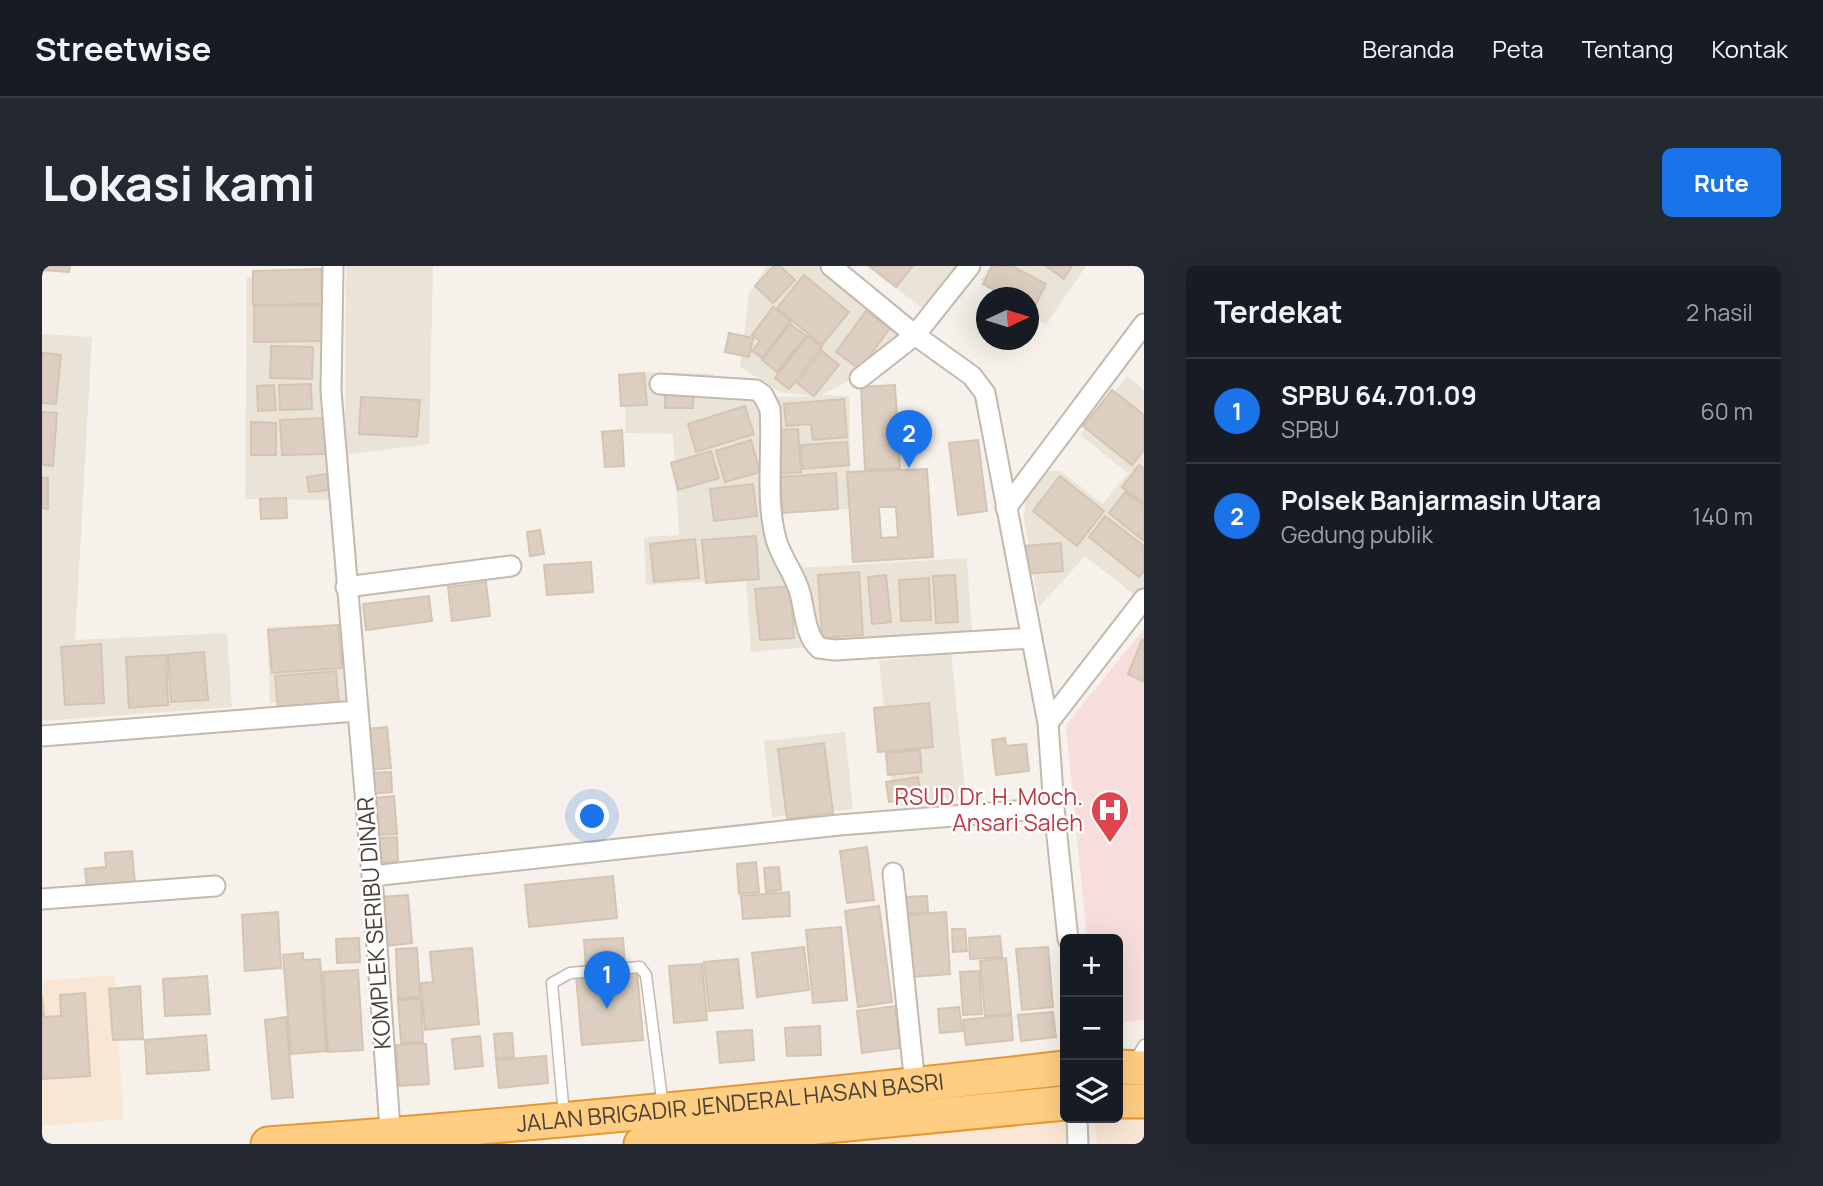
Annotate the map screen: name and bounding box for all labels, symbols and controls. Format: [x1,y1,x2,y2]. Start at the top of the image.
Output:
text: Streetwise [35,26,211,71]
text: Beranda [1362,32,1454,65]
text: Peta [1492,32,1544,65]
text: Tentang [1582,32,1673,65]
text: Kontak [1711,32,1788,65]
button: Rute [1662,148,1781,217]
text: Lokasi kami [42,149,315,216]
north arrow [976,287,1039,350]
text: Terdekat [1214,291,1343,332]
text: 2 hasil [1686,296,1753,328]
text: SPBU 64.701.09 [1281,377,1477,413]
text: 1 [1232,395,1242,427]
text: 60 m [1701,395,1753,427]
pin: 2 [886,410,932,468]
text: SPBU [1281,413,1339,445]
text: Polsek Banjarmasin Utara [1281,482,1601,518]
text: 2 [1230,500,1244,532]
text: 140 m [1692,500,1753,532]
text: Gedung publik [1281,518,1433,550]
place label: RSUD Dr. H. Moch. Ansari Saleh [894,780,1083,838]
hospital icon: RSUD Dr. H. Moch. Ansari Saleh [1089,789,1131,844]
street label: KOMPLEK SERIBU DINAR [348,796,398,1050]
your location [575,799,609,833]
map controls [1060,934,1123,1123]
button: + [1060,934,1123,997]
pin: 1 [584,951,630,1009]
button: − [1060,997,1123,1060]
button: layers [1060,1060,1123,1123]
street label: JALAN BRIGADIR JENDERAL HASAN BASRI [515,1065,945,1139]

